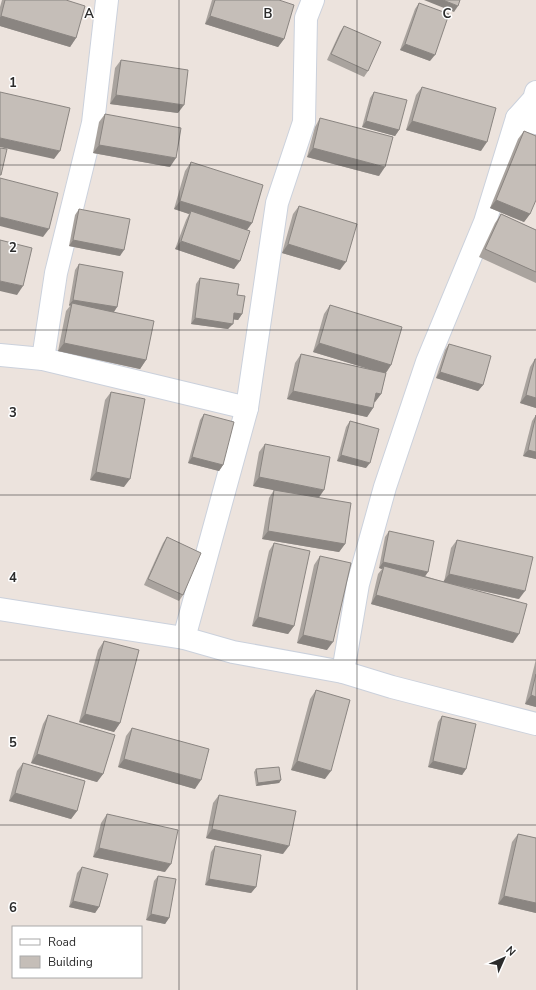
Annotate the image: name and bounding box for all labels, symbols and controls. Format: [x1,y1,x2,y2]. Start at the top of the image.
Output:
text: A [84,5,94,23]
text: B [264,5,273,23]
text: C [443,5,452,23]
text: 1 [9,74,17,92]
text: 2 [9,239,17,257]
text: 3 [9,404,17,422]
text: 4 [9,569,17,587]
text: 5 [9,734,17,752]
text: 6 [9,899,17,917]
legend [12,926,142,978]
text: Road [48,934,76,950]
north arrow [484,938,524,978]
text: N [503,943,519,959]
text: Building [48,954,93,970]

